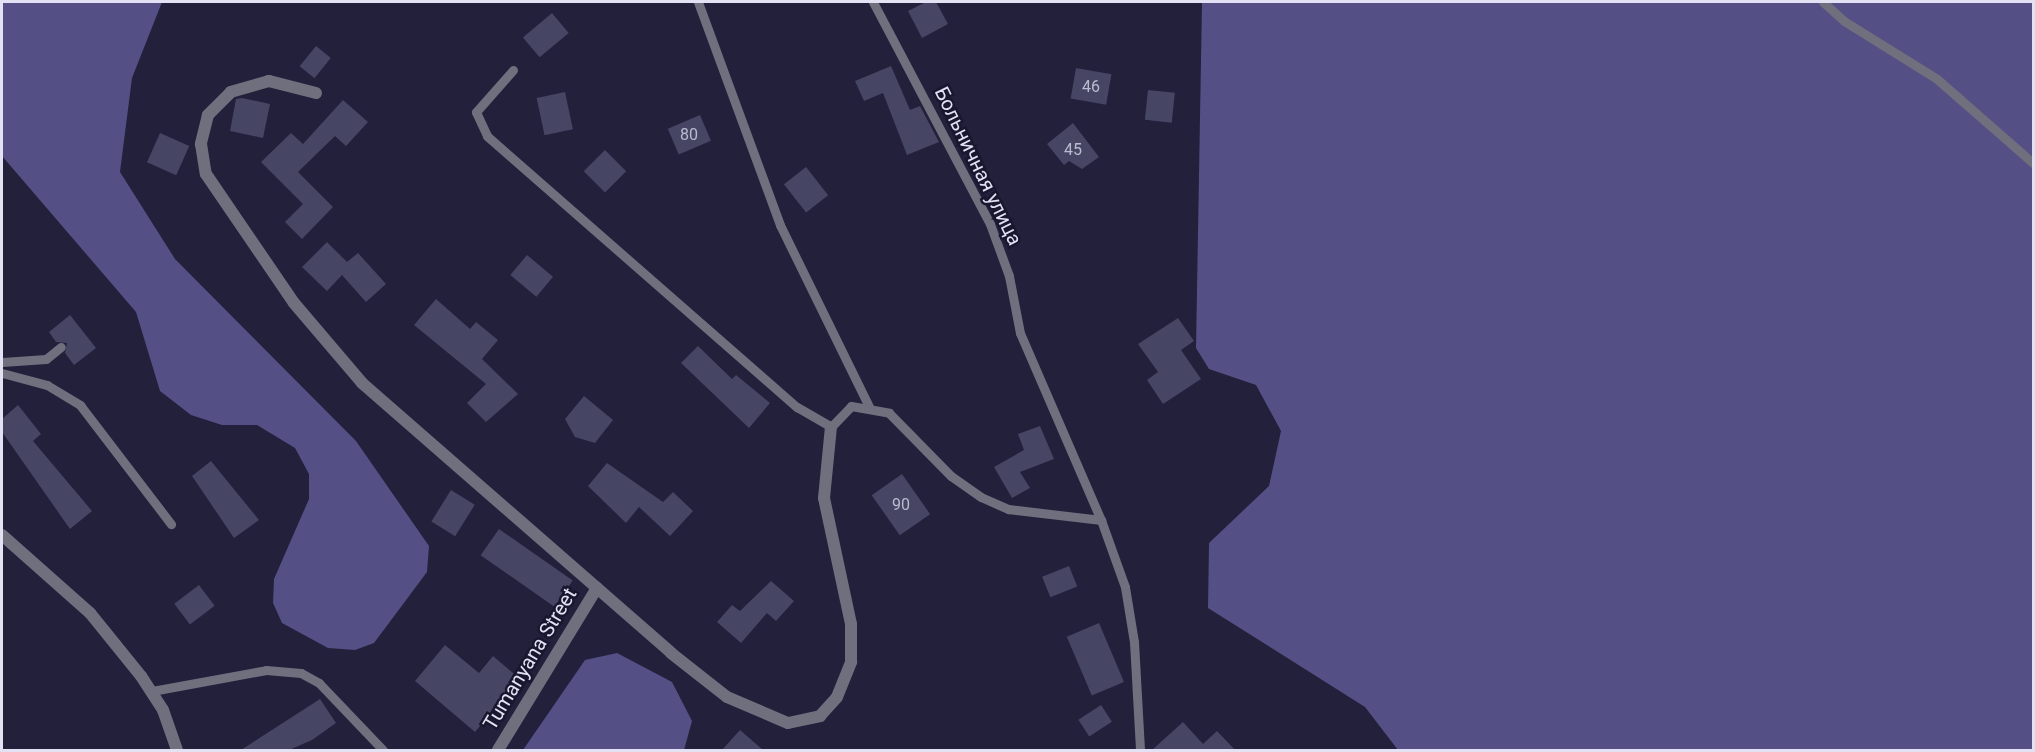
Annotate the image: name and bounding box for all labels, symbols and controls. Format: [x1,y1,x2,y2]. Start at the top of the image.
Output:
house number: 46 [1082,77,1100,97]
street label: Больничная улица [929,83,1027,249]
house number: 80 [680,125,698,145]
house number: 45 [1064,140,1082,160]
house number: 90 [892,495,910,515]
street label: Tumanyana Street [478,584,582,734]

